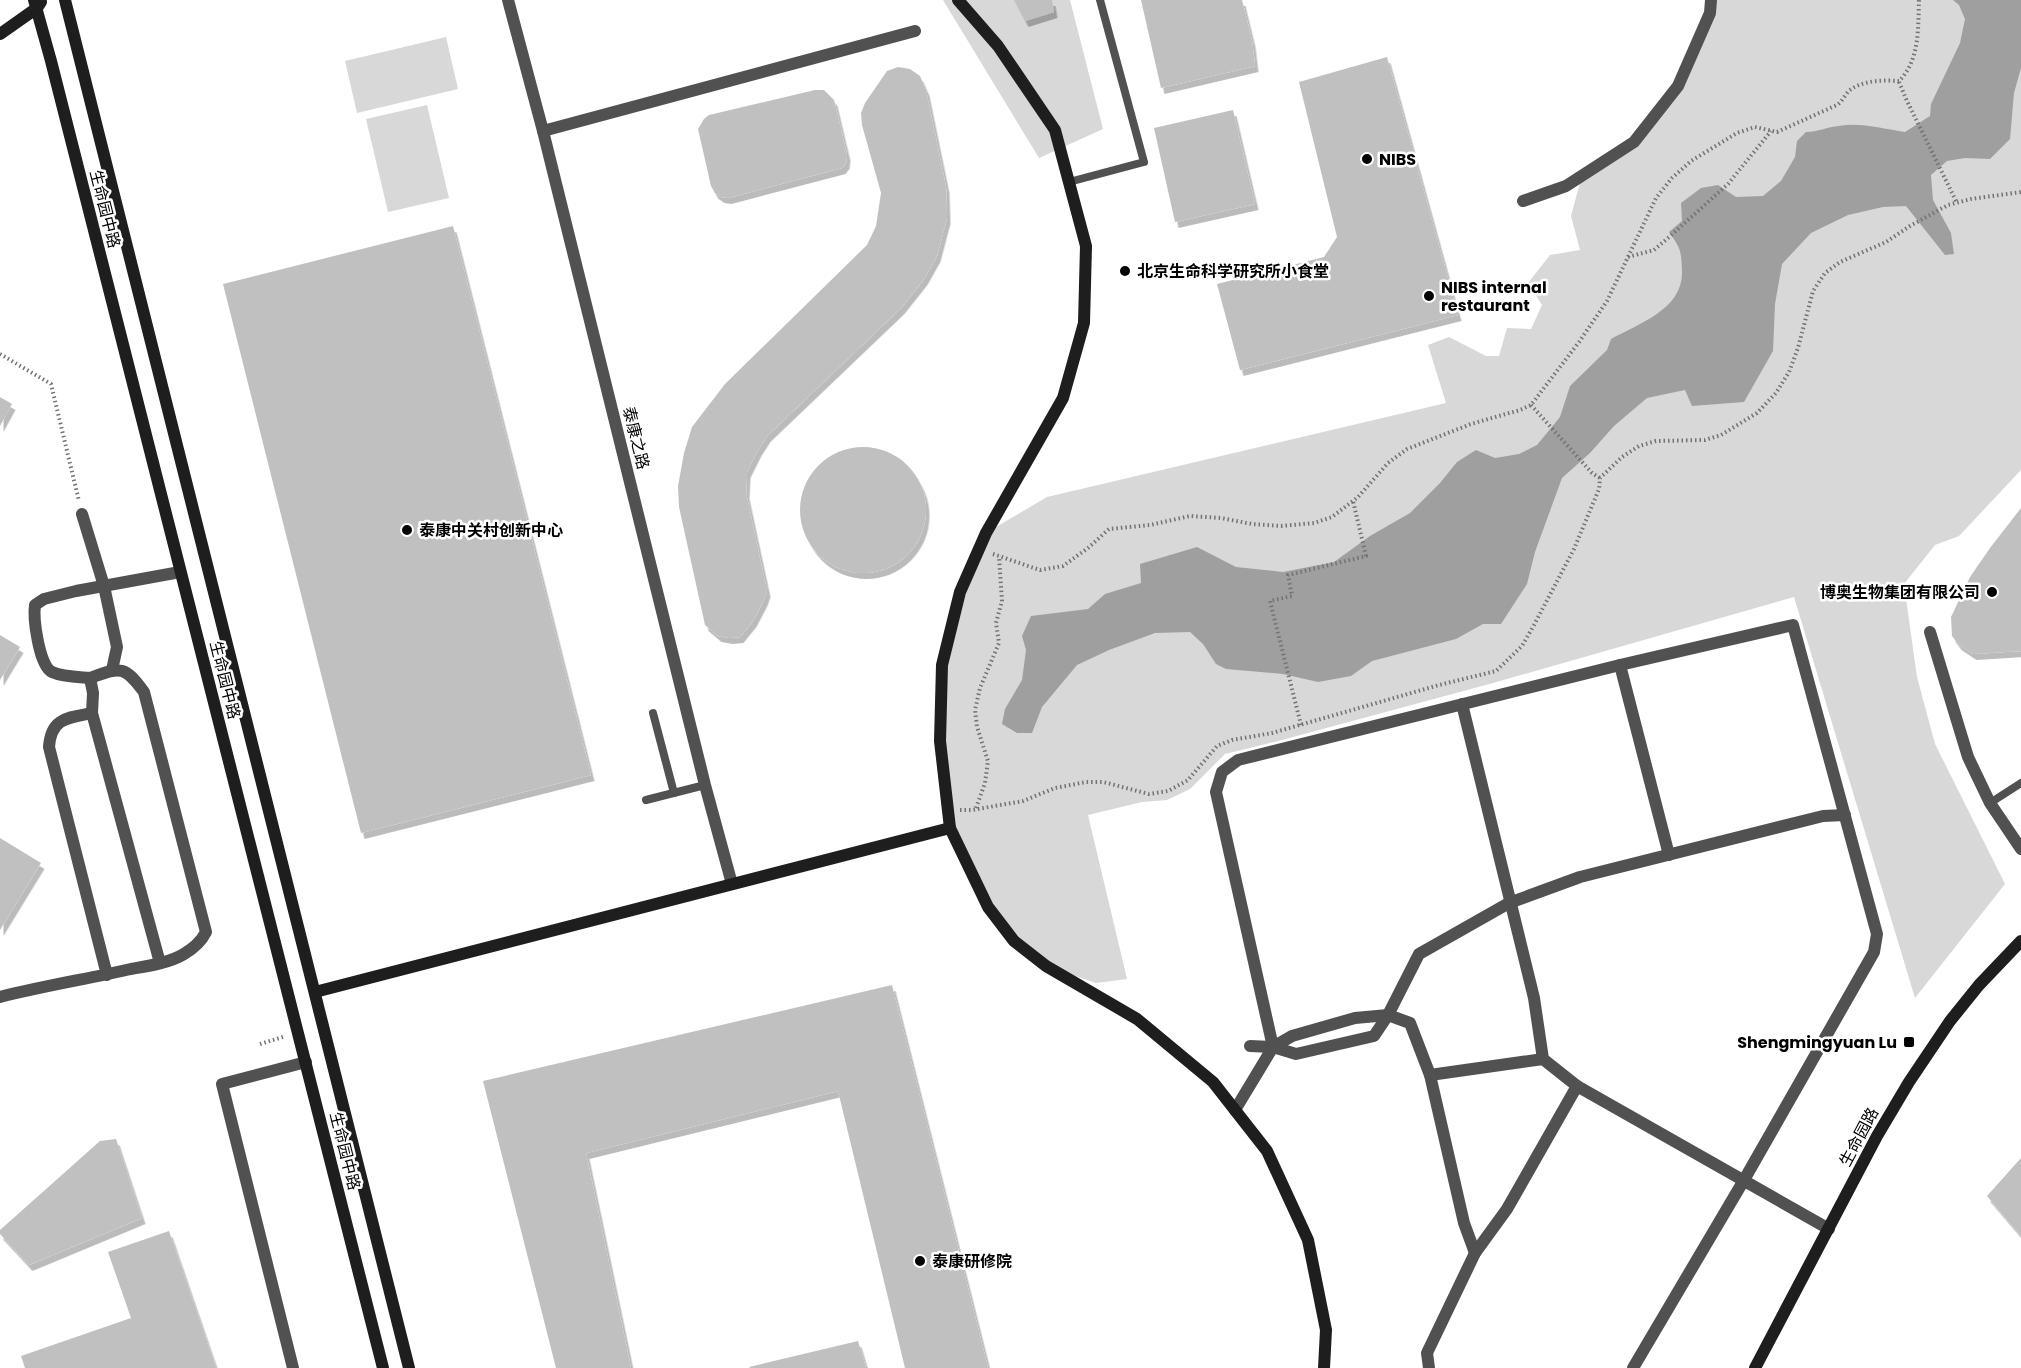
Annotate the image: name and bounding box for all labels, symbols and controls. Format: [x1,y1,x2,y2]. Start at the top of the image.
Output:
place label: NIBS [1379,148,1416,171]
marker: NIBS [1360,152,1374,166]
street label: 生命园中路 [84,167,126,251]
place label: 北京生命科学研究所小食堂 [1137,260,1329,283]
marker: 北京生命科学研究所小食堂 [1118,264,1132,278]
place label: NIBS internal restaurant [1441,276,1547,317]
marker: NIBS internal restaurant [1422,289,1436,303]
street label: 泰康之路 [617,404,655,472]
place label: 泰康中关村创新中心 [419,519,563,542]
marker: 泰康中关村创新中心 [400,523,414,537]
place label: 博奥生物集团有限公司 [1820,581,1980,604]
marker: 博奥生物集团有限公司 [1985,585,1999,599]
street label: 生命园中路 [204,638,246,722]
place label: Shengmingyuan Lu [1737,1031,1897,1054]
marker: Shengmingyuan Lu [1902,1035,1916,1049]
street label: 生命园路 [1834,1103,1884,1171]
street label: 生命园中路 [324,1109,366,1193]
place label: 泰康研修院 [932,1250,1012,1273]
marker: 泰康研修院 [913,1254,927,1268]

